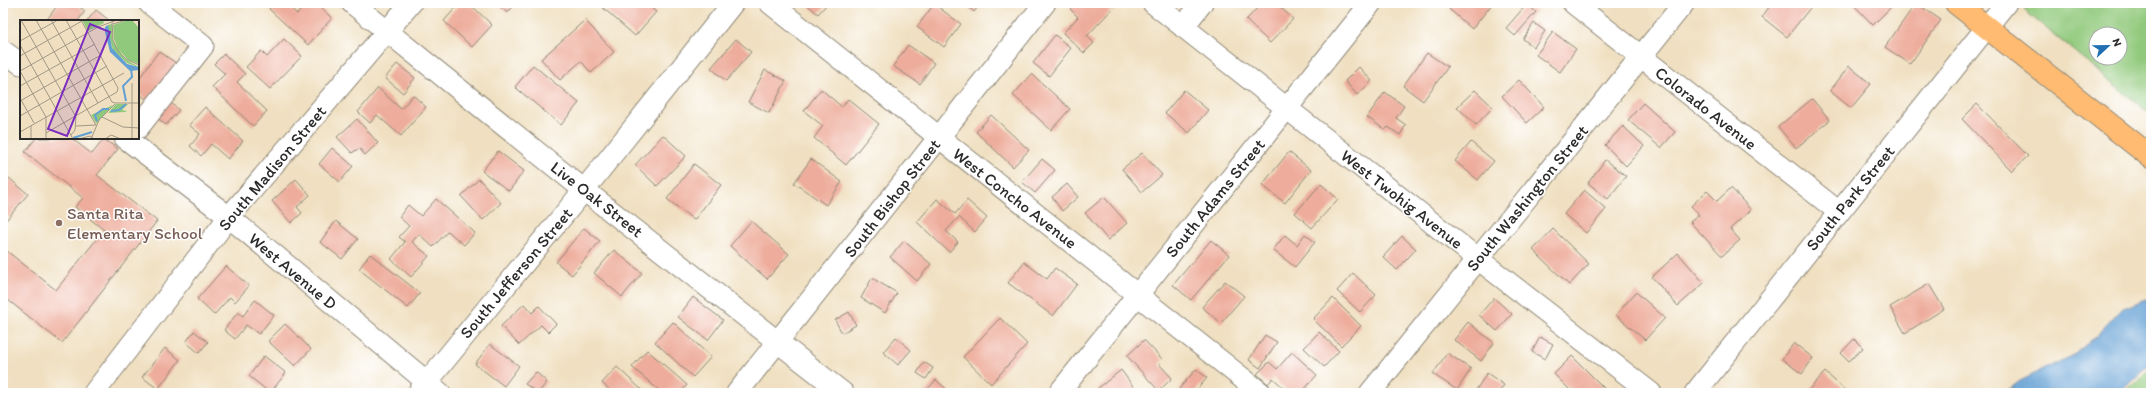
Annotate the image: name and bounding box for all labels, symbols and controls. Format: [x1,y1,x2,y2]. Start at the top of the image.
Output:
inset map [20,20,139,139]
north arrow [2088,26,2128,66]
text: N [2109,37,2124,48]
street label: Colorado Avenue [1651,62,1761,154]
street label: South Madison Street [214,101,331,235]
street label: South Washington Street [1462,120,1592,275]
street label: South Bishop Street [840,134,945,261]
street label: South Adams Street [1161,134,1269,261]
street label: South Park Street [1801,141,1899,255]
street label: West Concho Avenue [949,143,1081,253]
street label: West Twohig Avenue [1337,145,1467,253]
street label: Live Oak Street [547,157,648,242]
place label: Santa Rita Elementary School [67,203,203,243]
street label: South Jefferson Street [456,203,577,342]
marker: Santa Rita Elementary School [54,218,64,228]
street label: West Avenue D [245,228,341,314]

